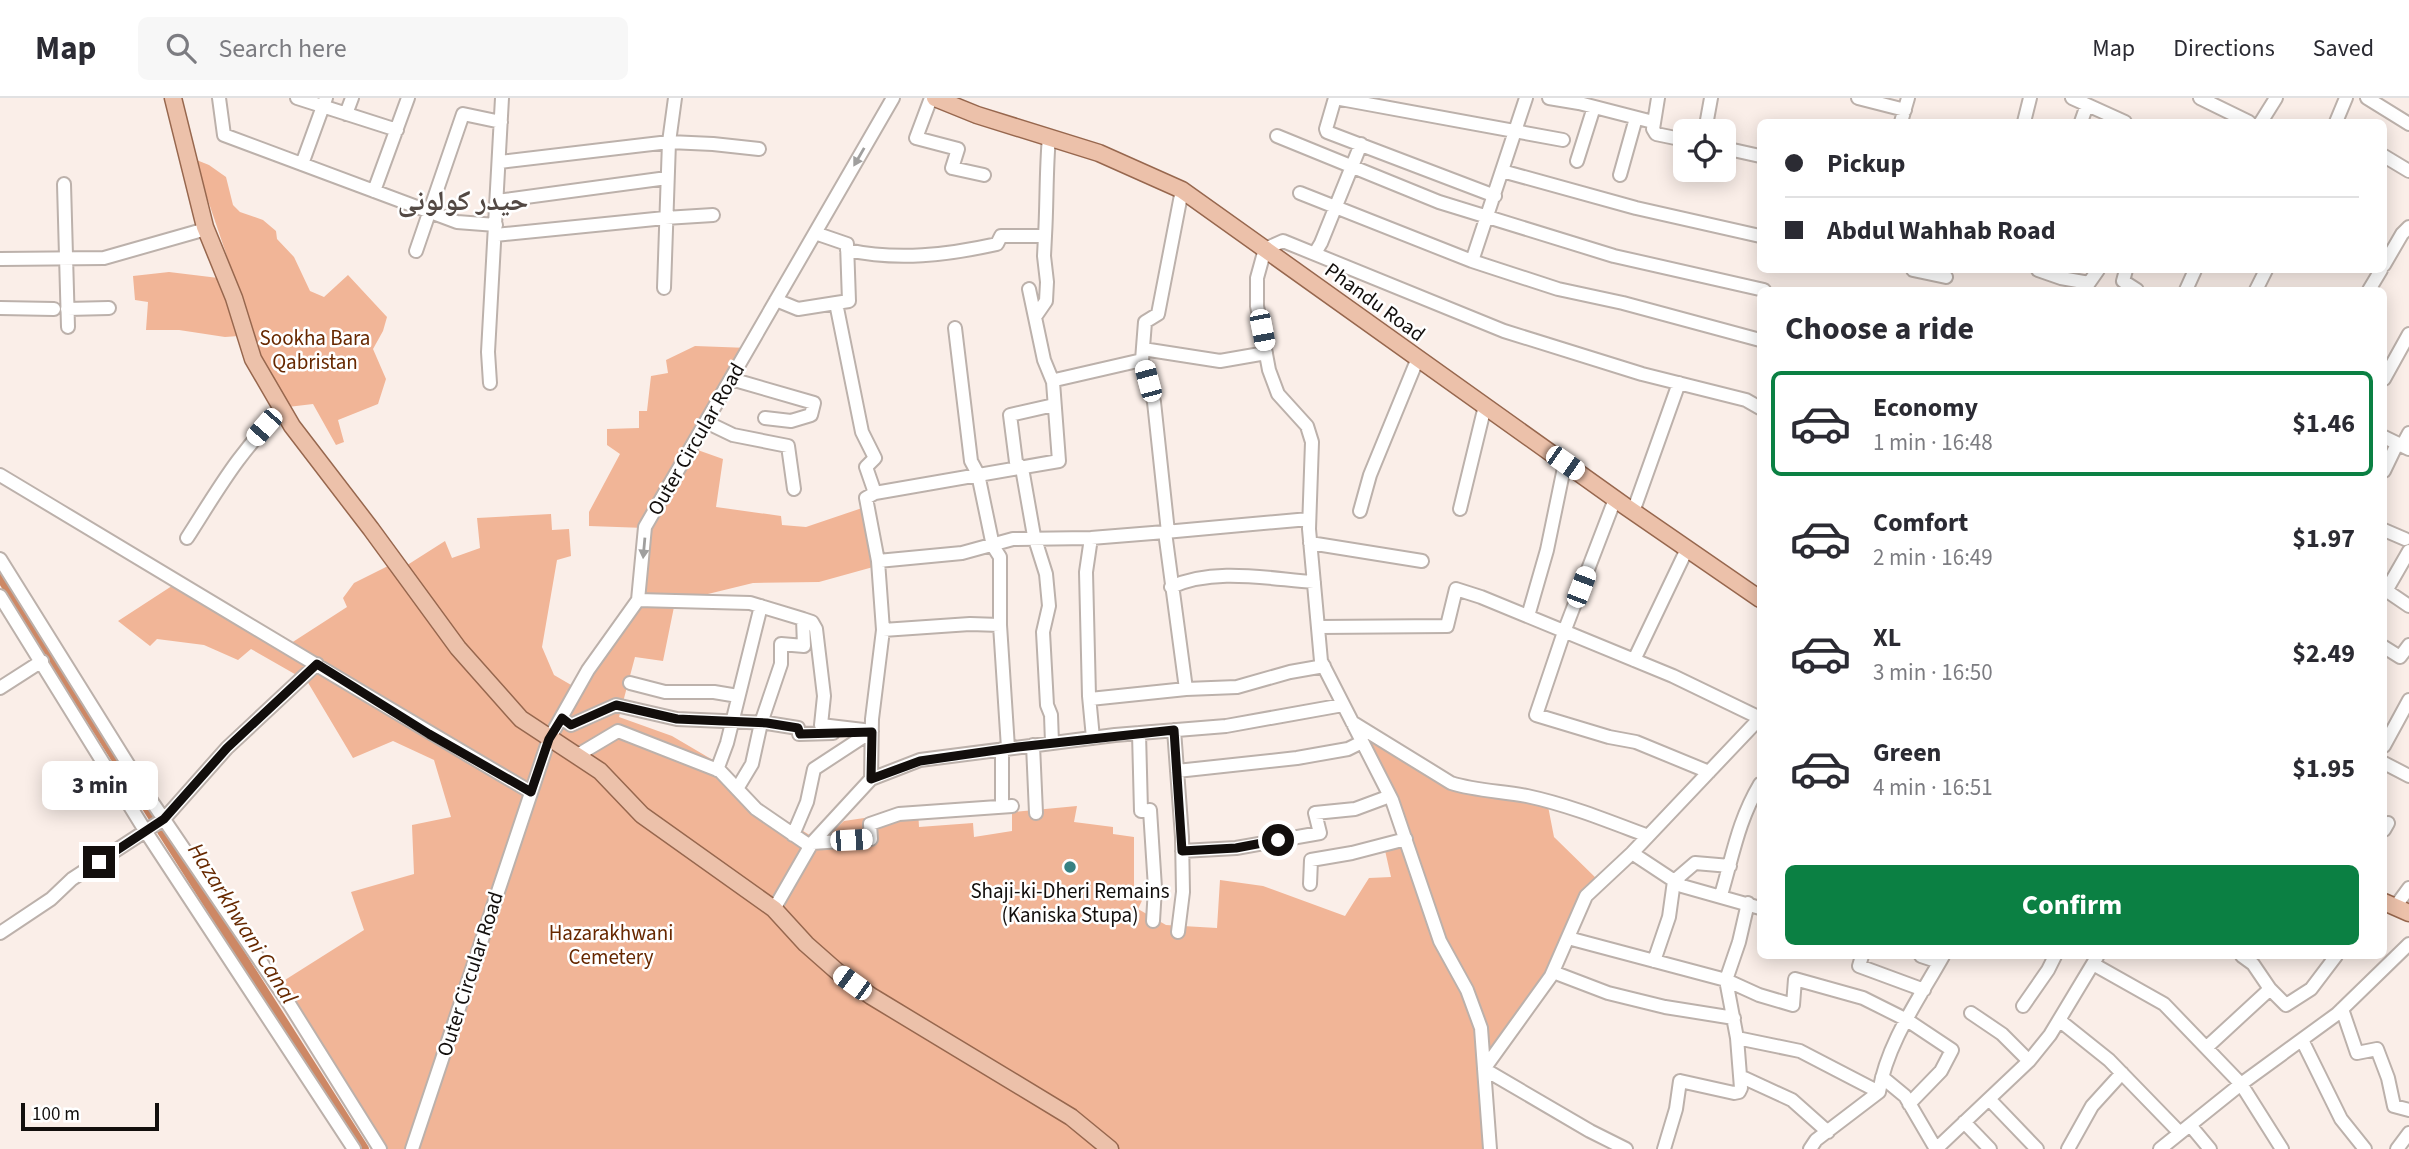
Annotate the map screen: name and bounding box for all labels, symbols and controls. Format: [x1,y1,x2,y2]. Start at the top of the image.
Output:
search box [138,17,628,80]
text: Map [35,25,96,72]
icon: search [162,29,200,67]
text: Search here [218,30,347,67]
text: Map [2092,31,2135,66]
text: Directions [2173,31,2275,66]
text: Saved [2313,31,2374,66]
map controls [1673,119,1736,182]
button: locate [1673,119,1736,182]
text: Pickup [1827,145,1905,182]
one-way arrow [853,148,865,167]
district label: حیدر کولونی [398,181,528,221]
text: Abdul Wahhab Road [1827,212,2056,249]
street label: Phandu Road [1319,255,1431,349]
text: Choose a ride [1785,306,1974,352]
car [1248,307,1277,353]
park label: Sookha Bara Qabristan [260,323,370,377]
street label: Outer Circular Road [640,357,752,521]
car [1133,358,1164,404]
text: Economy [1873,389,1978,426]
icon: car [1789,392,1852,455]
car [243,404,286,450]
text: $1.46 [2292,405,2355,442]
text: 1 min · 16:48 [1873,426,1993,459]
car [1542,442,1589,484]
text: Comfort [1873,504,1968,541]
icon: car [1789,507,1852,570]
text: $1.97 [2292,520,2355,557]
one-way arrow [638,537,649,559]
text: 2 min · 16:49 [1873,541,1993,574]
car [1564,564,1599,610]
text: XL [1873,619,1901,656]
icon: car [1789,622,1852,685]
text: $2.49 [2292,635,2355,672]
text: 3 min · 16:50 [1873,656,1993,689]
text: Green [1873,734,1941,771]
icon: car [1789,737,1852,800]
text: $1.95 [2292,750,2355,787]
callout: 3 min [41,760,157,810]
text: 3 min [72,769,128,802]
text: 4 min · 16:51 [1873,771,1993,804]
route start [1262,824,1294,856]
car [830,828,873,852]
water label: Hazarkhwani Canal [180,836,306,1011]
route end [83,846,115,878]
marker: Shaji-ki-Dheri Remains (Kaniska Stupa) [1062,859,1078,875]
button: Confirm [1785,865,2359,945]
place label: Shaji-ki-Dheri Remains (Kaniska Stupa) [970,876,1170,930]
street label: Outer Circular Road [429,888,511,1060]
park label: Hazarakhwani Cemetery [549,918,673,972]
car [829,962,876,1004]
scale bar [21,1100,159,1132]
text: 100 m [32,1101,80,1128]

